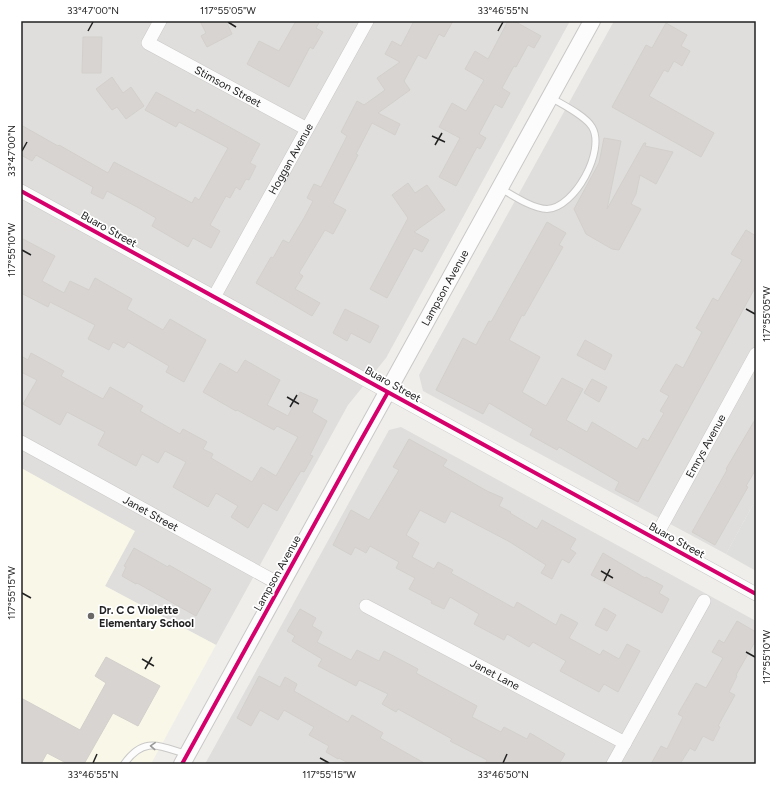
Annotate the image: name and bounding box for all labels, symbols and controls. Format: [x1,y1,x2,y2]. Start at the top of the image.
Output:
text: 33°47'00"N [67,4,119,17]
text: 117°55'05"W [200,4,256,17]
text: 33°46'55"N [478,4,528,17]
street label: Stimson Street [192,63,263,110]
street label: Hoggan Avenue [266,121,316,197]
text: 33°47'00"N [5,125,18,177]
street label: Buaro Street [78,209,139,250]
text: 117°55'10"W [5,223,18,277]
street label: Lampson Avenue [419,248,471,328]
text: 117°55'05"W [760,286,773,342]
street label: Buaro Street [362,364,423,405]
street label: Emrys Avenue [683,412,729,480]
street label: Janet Street [120,493,180,534]
street label: Buaro Street [646,520,707,561]
street label: Lampson Avenue [251,533,304,613]
text: 117°55'15"W [5,566,18,620]
place label: Dr. C C Violette Elementary School [99,604,194,630]
marker: Dr. C C Violette Elementary School [86,611,96,621]
text: 117°55'10"W [760,630,773,684]
street label: Janet Lane [468,656,522,693]
one-way arrow [150,742,156,751]
text: 33°46'55"N [68,768,118,781]
text: 117°55'15"W [302,768,356,781]
text: 33°46'50"N [477,768,529,781]

